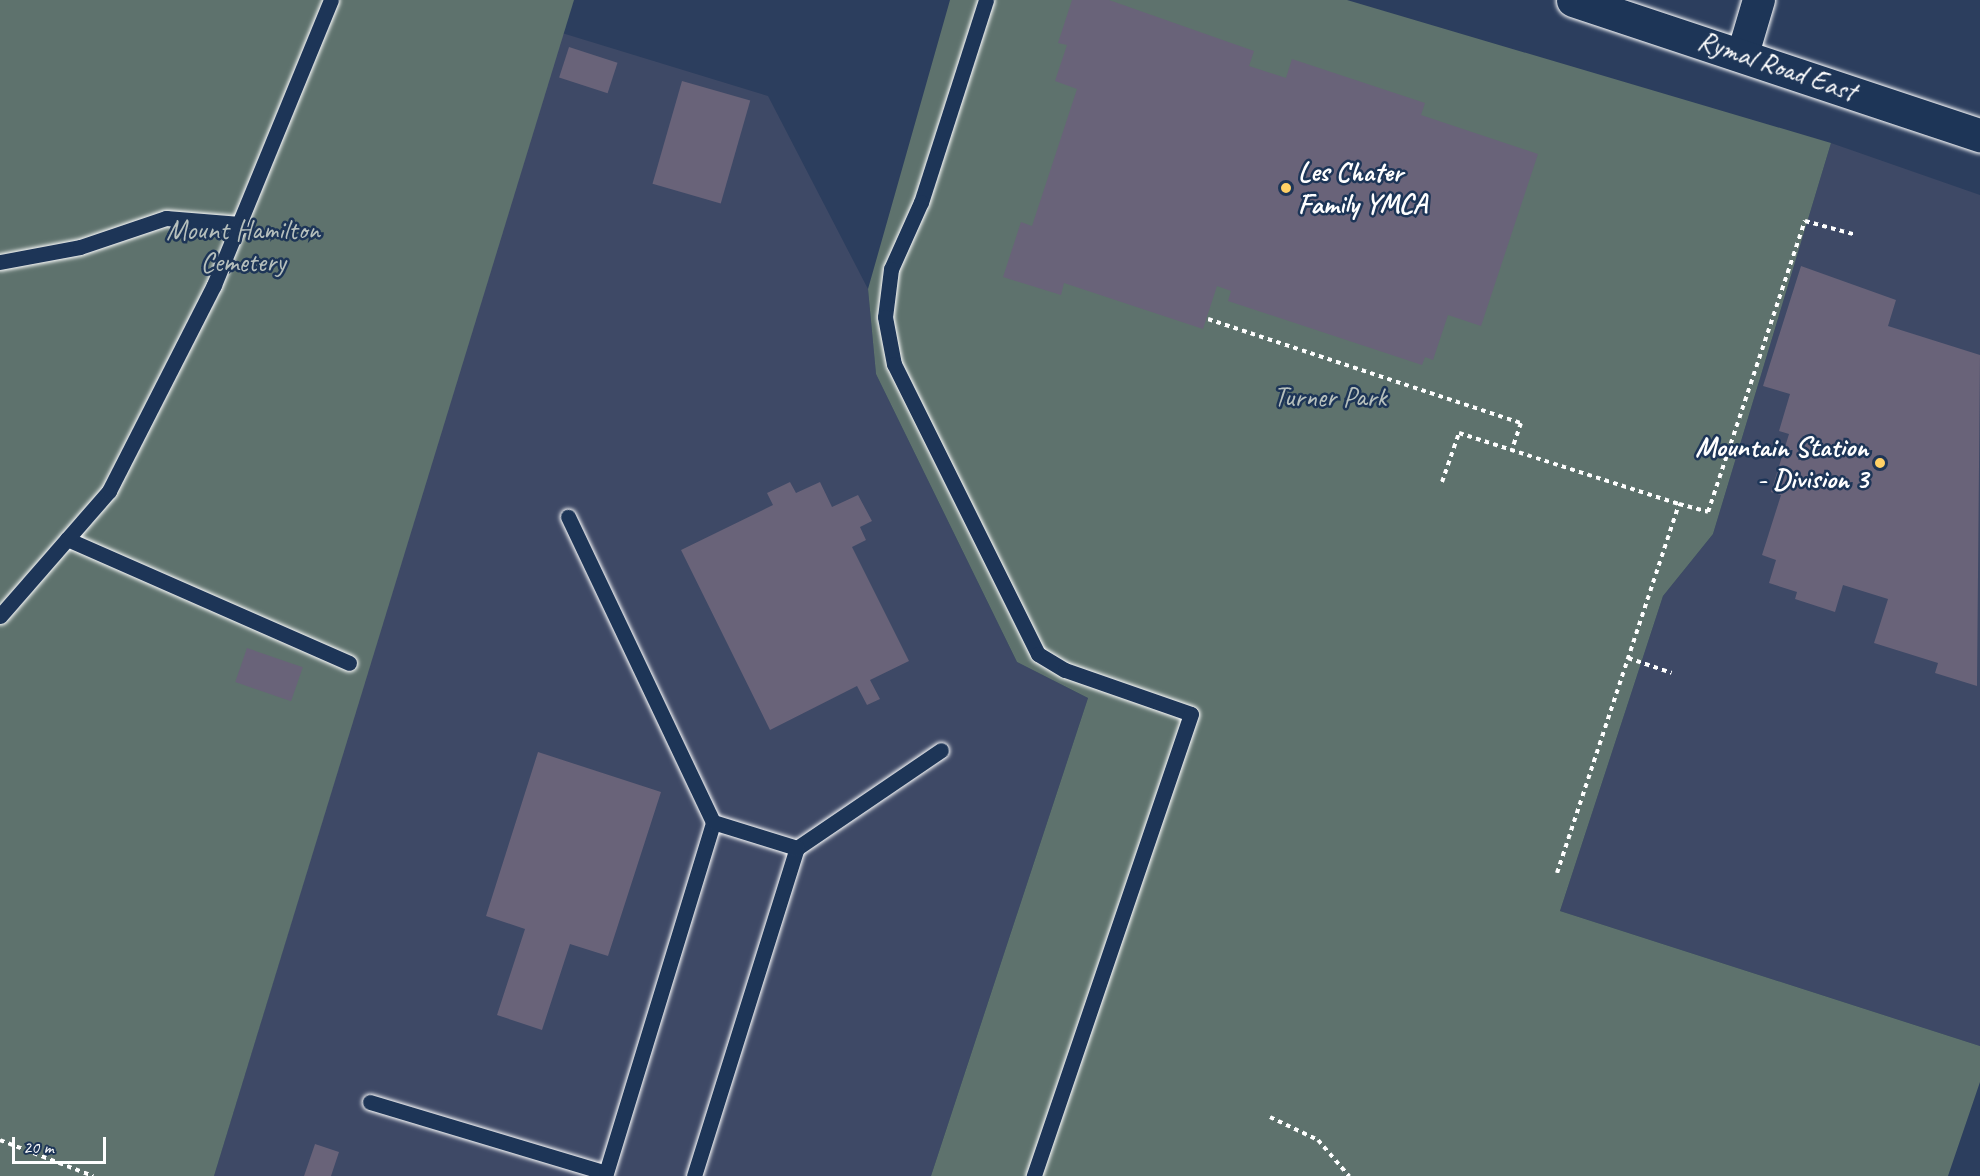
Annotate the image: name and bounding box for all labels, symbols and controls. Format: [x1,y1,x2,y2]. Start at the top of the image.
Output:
street label: Rymal Road East [1693,23,1861,109]
place label: Les Chater Family YMCA [1298,155,1427,221]
marker: Les Chater Family YMCA [1279,181,1293,195]
park label: Mount Hamilton Cemetery [166,213,320,279]
park label: Turner Park [1273,380,1387,414]
place label: Mountain Station - Division 3 [1694,430,1868,496]
marker: Mountain Station - Division 3 [1873,456,1887,470]
scale bar [15,1125,110,1163]
text: 20 m [23,1136,54,1158]

